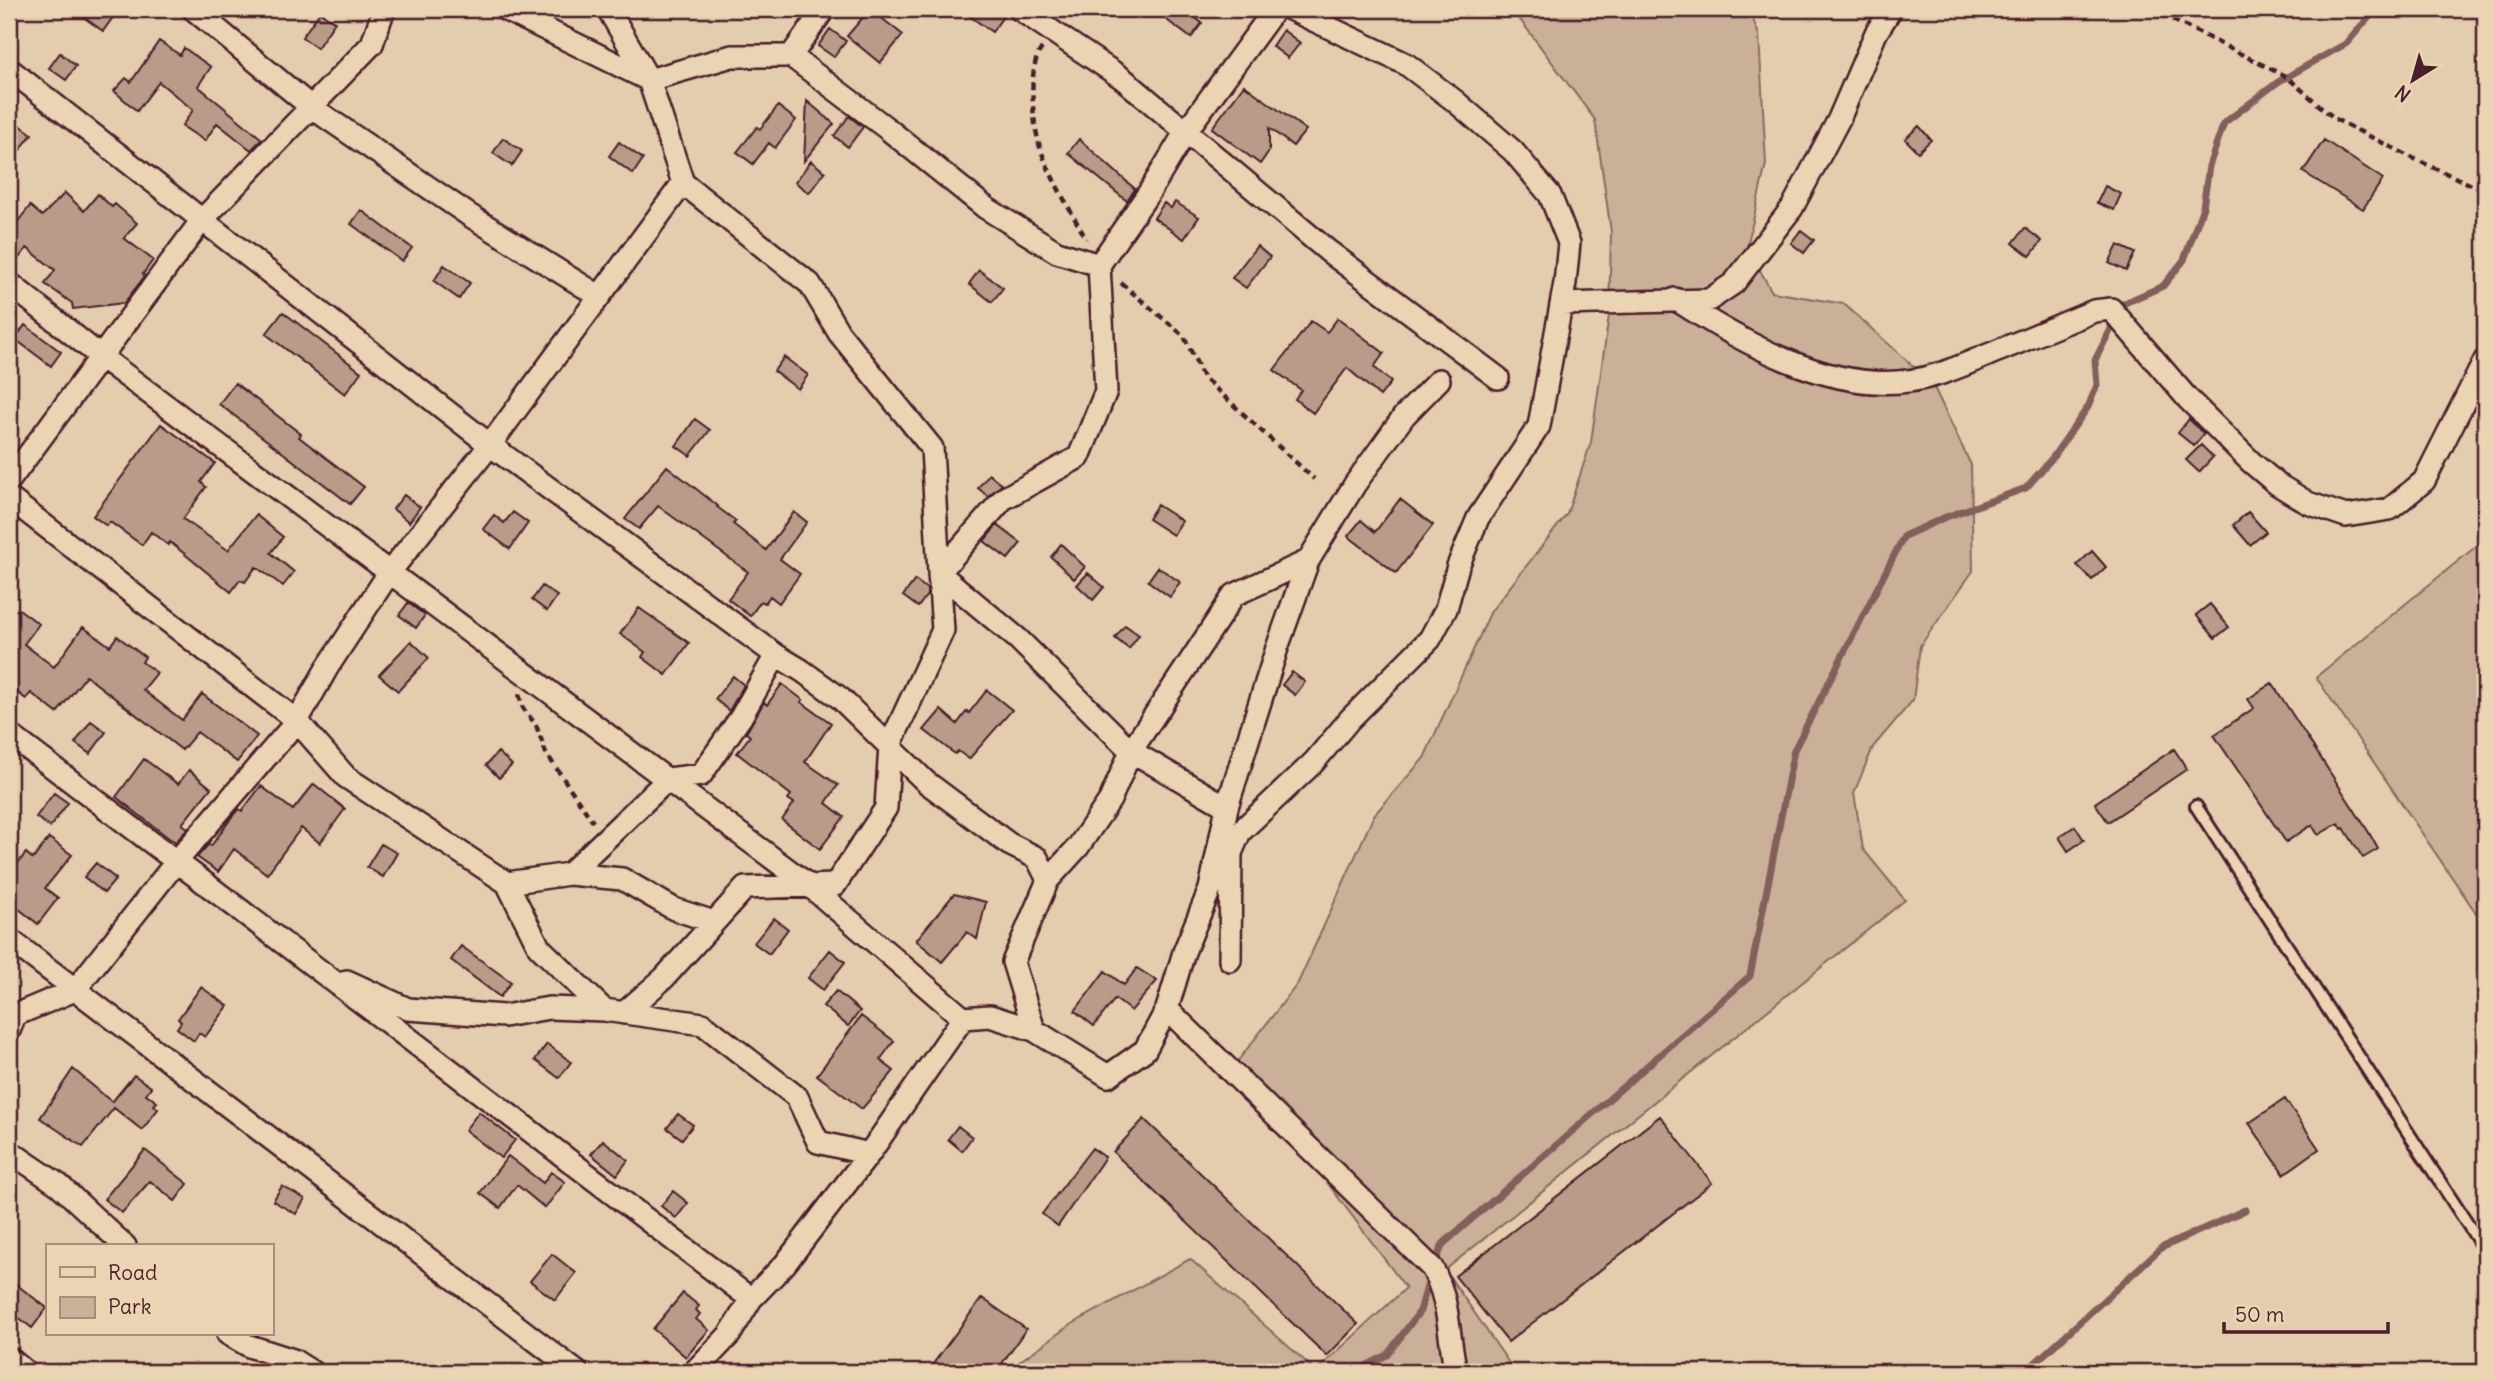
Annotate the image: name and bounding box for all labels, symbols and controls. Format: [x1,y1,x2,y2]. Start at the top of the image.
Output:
north arrow [2378,46,2448,116]
text: N [2390,80,2415,107]
legend [46,1244,273,1336]
text: Road [108,1259,157,1286]
scale bar [2224,1290,2389,1334]
text: Park [108,1293,151,1320]
text: 50 m [2235,1301,2284,1328]

